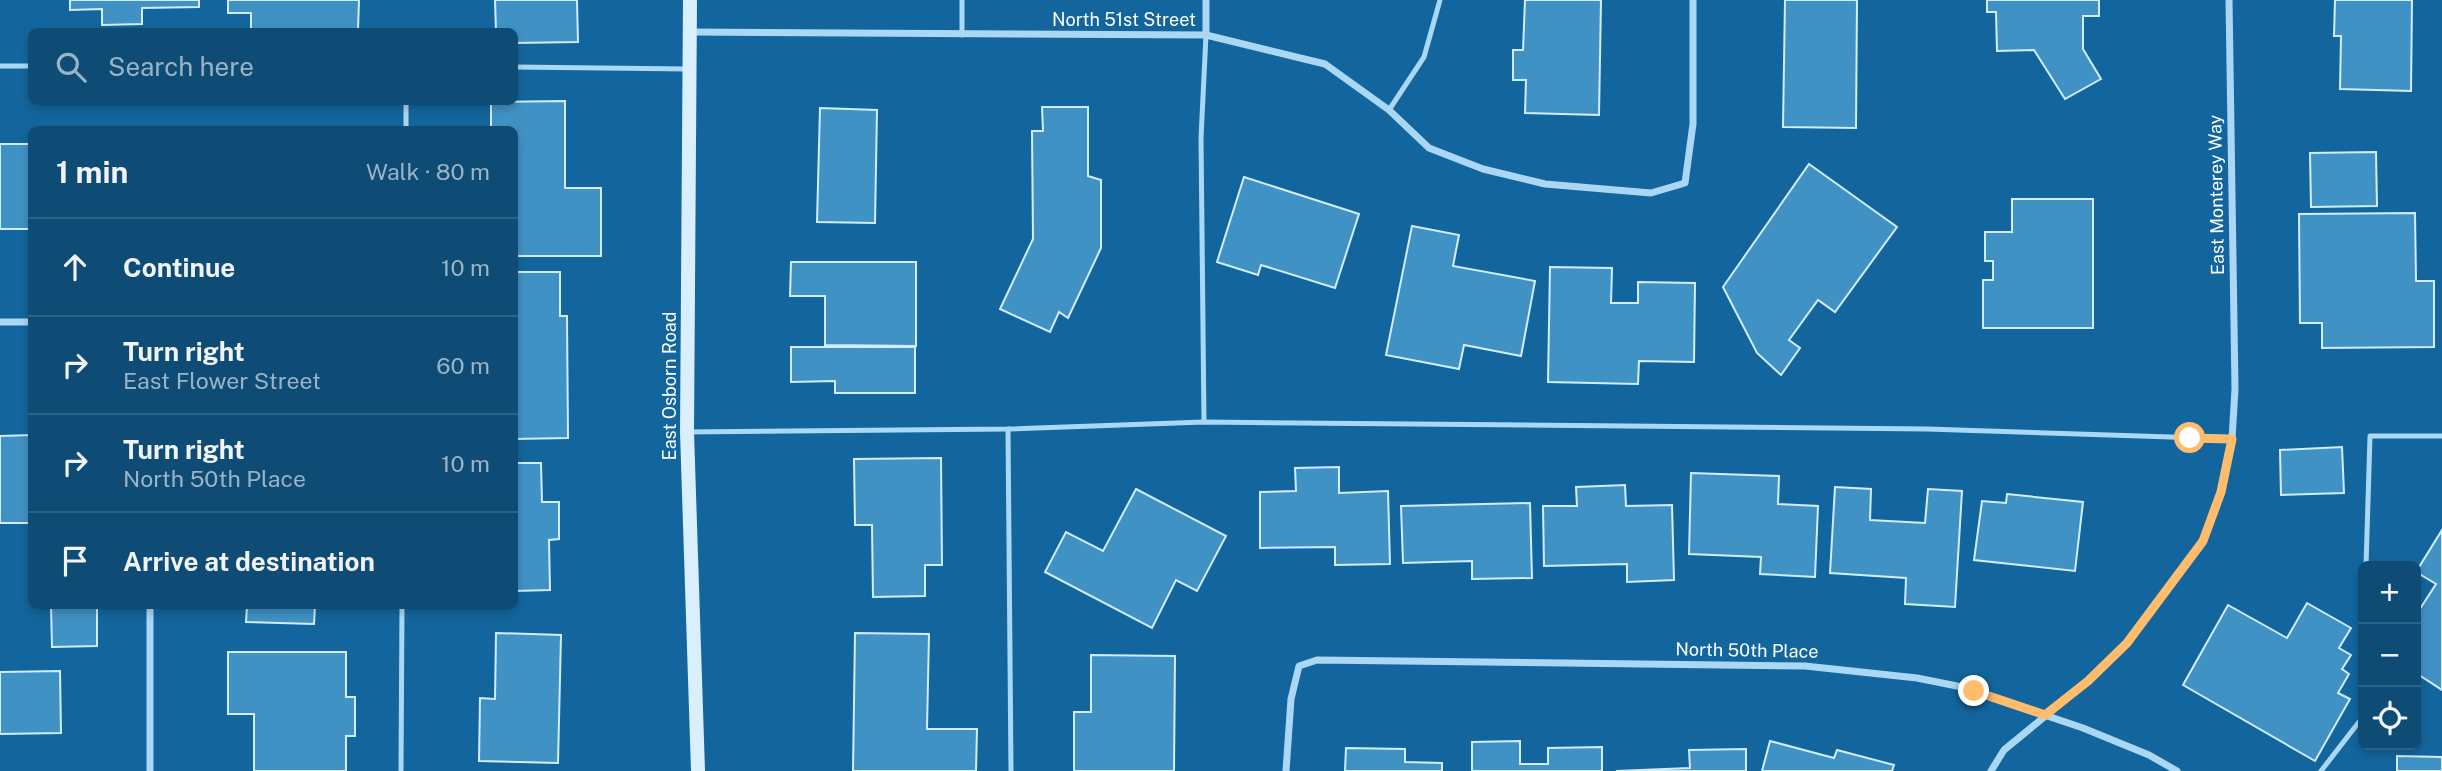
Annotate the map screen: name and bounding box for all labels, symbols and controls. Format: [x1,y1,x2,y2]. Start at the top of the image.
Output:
street label: North 51st Street [1052,9,1196,30]
search box [28,28,518,105]
icon: search [52,48,90,86]
text: Search here [108,51,254,82]
street label: East Monterey Way [2204,114,2228,275]
text: 1 min [56,154,128,190]
text: Walk · 80 m [366,158,490,185]
icon: ahead [56,248,94,286]
text: Continue [123,252,235,283]
text: 10 m [441,254,490,281]
street label: East Osborn Road [659,312,680,460]
text: Turn right [123,336,245,367]
icon: right [56,346,94,384]
text: 60 m [436,352,490,379]
text: East Flower Street [123,367,321,394]
route start [2174,422,2205,453]
text: Turn right [123,434,245,465]
icon: right [56,444,94,482]
text: 10 m [441,450,490,477]
text: North 50th Place [123,465,306,492]
icon: arrive [56,542,94,580]
text: Arrive at destination [123,546,375,577]
map controls [2358,561,2421,750]
button: + [2358,561,2421,624]
button: − [2358,624,2421,687]
street label: North 50th Place [1675,638,1819,662]
route end [1958,675,1989,706]
button: locate [2358,687,2421,750]

